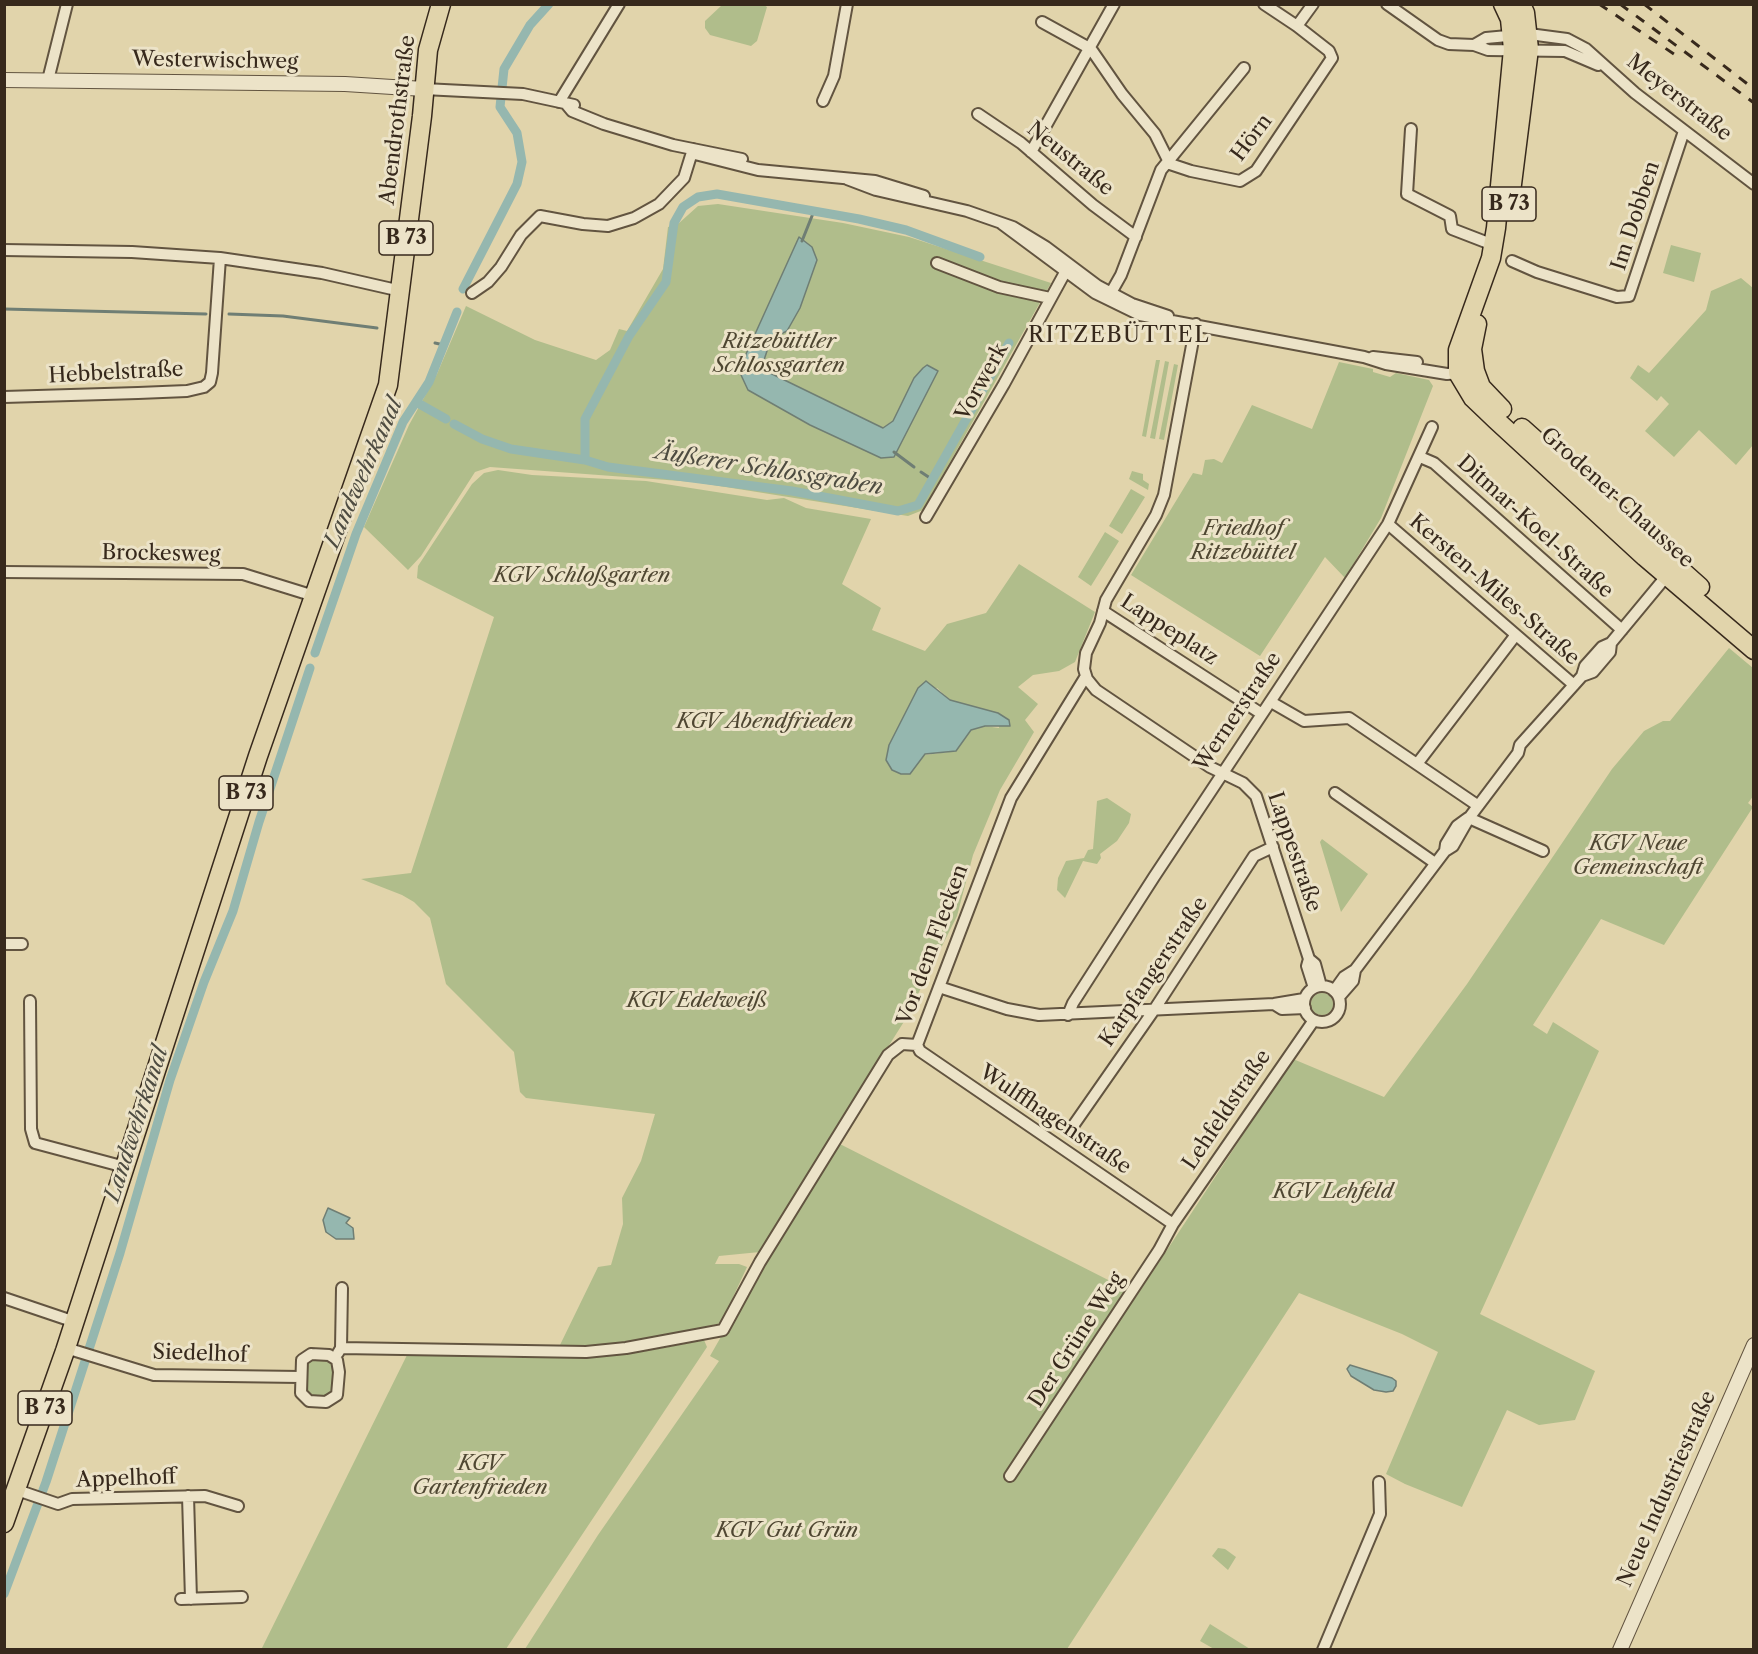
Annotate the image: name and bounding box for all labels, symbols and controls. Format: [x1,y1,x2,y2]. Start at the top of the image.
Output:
street label: Abendrothstraße [375,34,421,206]
street label: Westerwischweg [132,47,298,75]
street label: Meyerstraße [1621,49,1737,147]
street label: Hörn [1226,110,1278,166]
street label: Neustraße [1022,116,1118,202]
street label: Im Dobben [1607,158,1665,274]
road number: B 73 [1482,187,1536,221]
road number: B 73 [379,221,433,255]
district label: RITZEBÜTTEL [1028,323,1210,349]
park label: Ritzebüttler Schlossgarten [713,329,845,379]
street label: Vorwerk [950,339,1014,425]
street label: Hebbelstraße [48,357,184,389]
water label: Landwehrkanal [319,394,409,552]
street label: Grodener Chaussee [1535,423,1699,573]
water label: Äußerer Schlossgraben [653,439,885,501]
street label: Ditmar-Koel-Straße [1452,450,1618,604]
street label: Kersten-Miles-Straße [1404,509,1584,671]
park label: Friedhof Ritzebüttel [1191,516,1295,566]
street label: Brockesweg [101,540,221,568]
park label: KGV Schloßgarten [494,563,670,589]
street label: Lappeplatz [1116,589,1222,671]
street label: Wernerstraße [1189,648,1287,776]
park label: KGV Abendfrieden [677,709,853,735]
road number: B 73 [219,776,273,810]
street label: Lappestraße [1262,789,1326,915]
park label: KGV Neue Gemeinschaft [1573,831,1703,881]
street label: Vor dem Flecken [892,861,974,1029]
street label: Karpfangerstraße [1095,892,1213,1052]
park label: KGV Edelweiß [627,988,767,1014]
water label: Landwehrkanal [99,1043,175,1205]
street label: Lehfeldstraße [1178,1045,1276,1175]
street label: Wulffhagenstraße [974,1060,1136,1180]
park label: KGV Lehfeld [1273,1179,1393,1205]
street label: Der Grüne Weg [1024,1268,1130,1412]
street label: Siedelhof [152,1340,248,1368]
street label: Neue Industriestraße [1612,1387,1722,1591]
road number: B 73 [18,1391,72,1425]
park label: KGV Gartenfrieden [412,1451,548,1501]
street label: Appelhoff [76,1465,176,1493]
park label: KGV Gut Grün [716,1518,858,1544]

